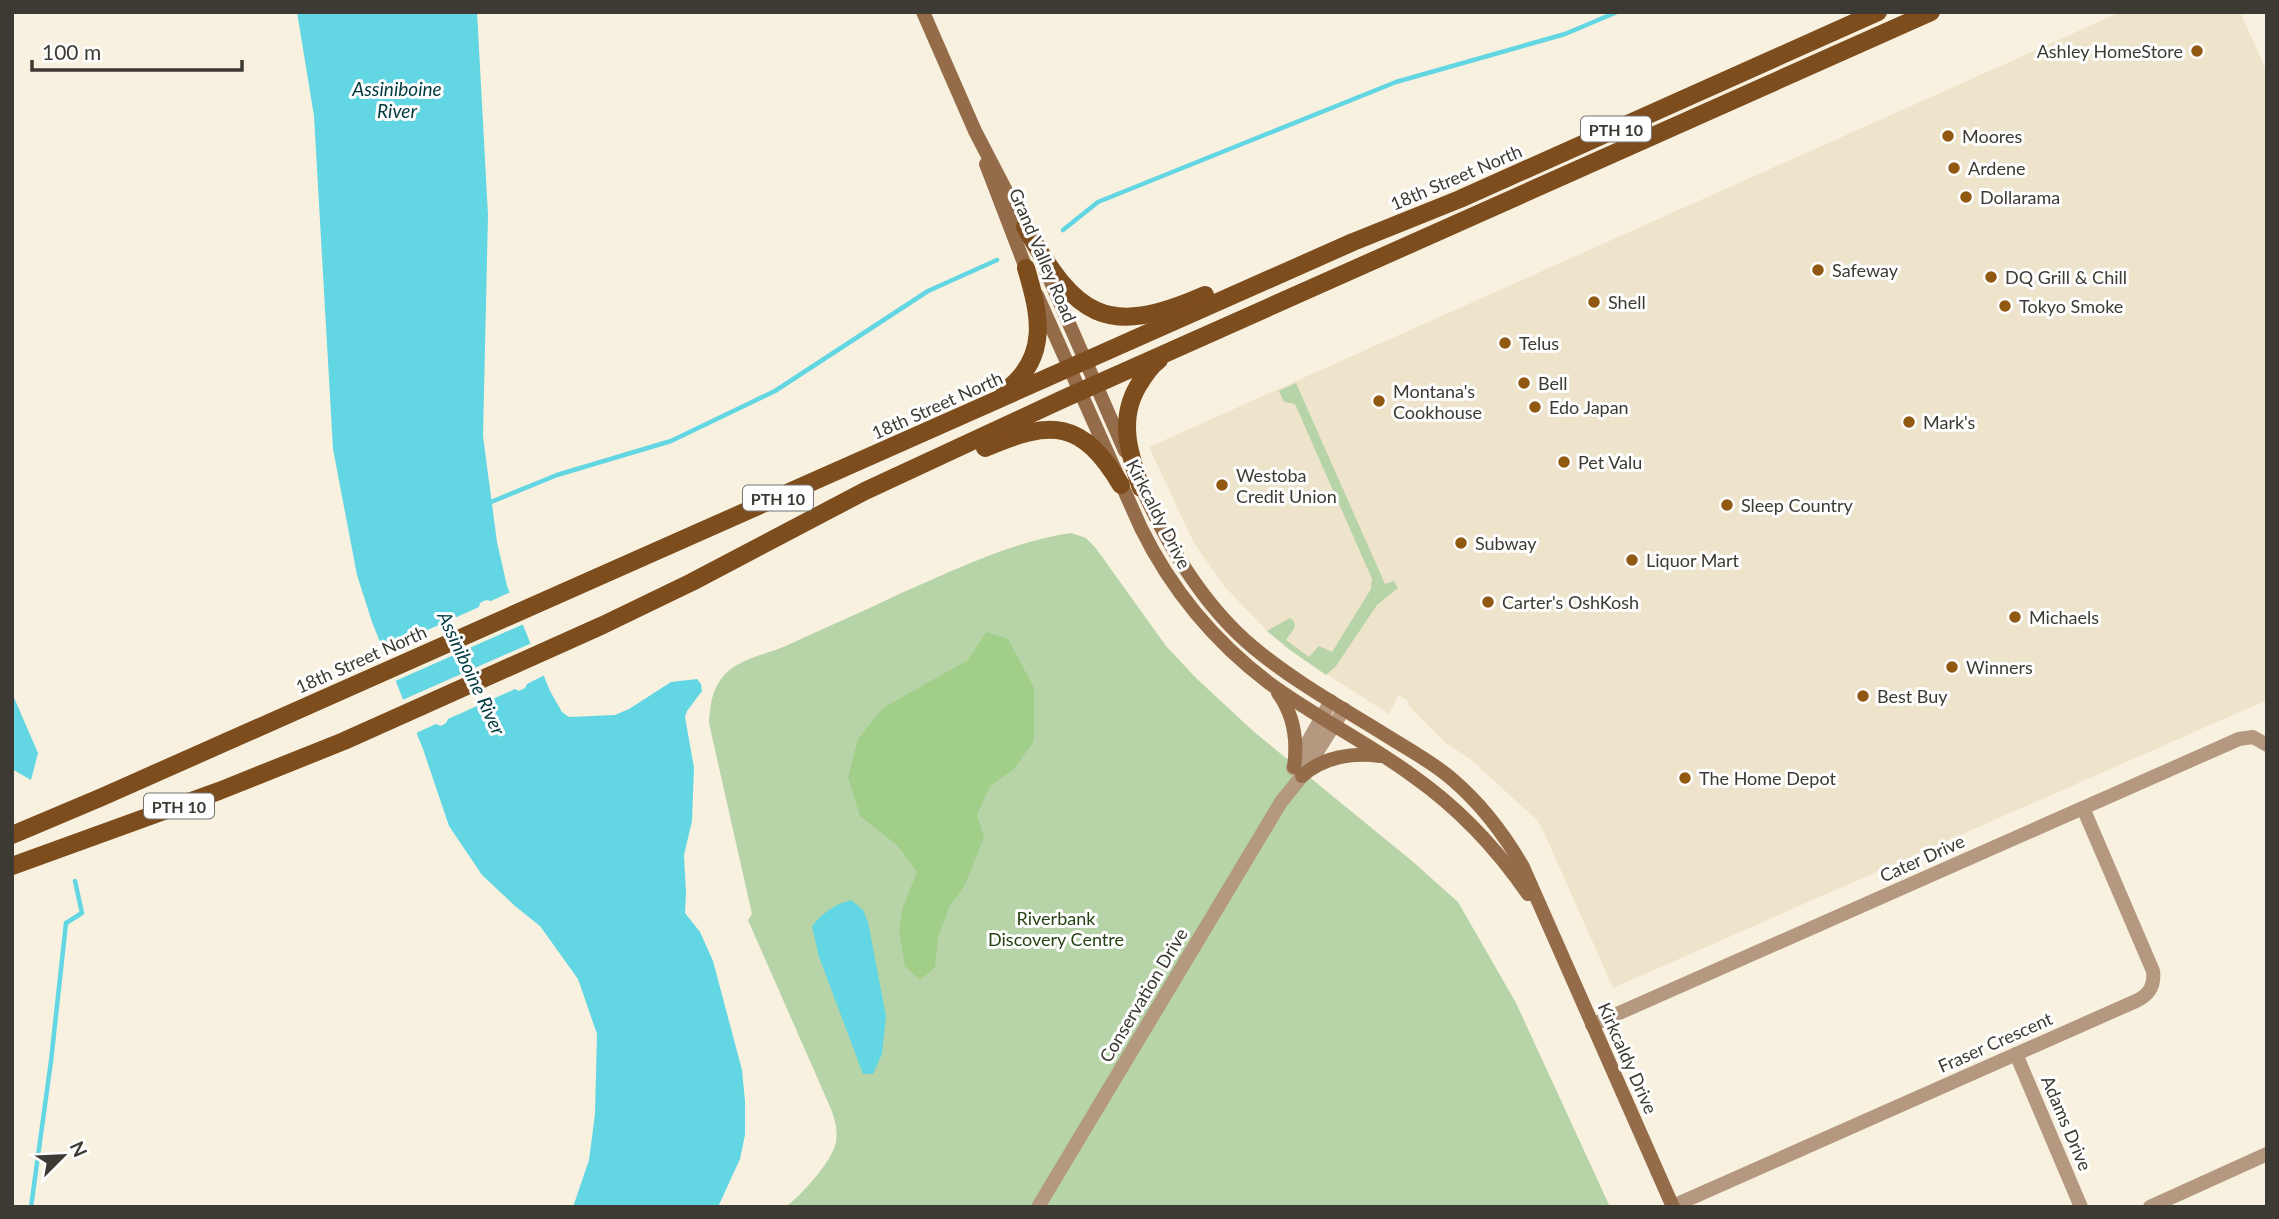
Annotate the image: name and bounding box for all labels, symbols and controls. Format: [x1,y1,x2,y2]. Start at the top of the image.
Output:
scale bar [32,28,242,72]
text: 100 m [42,39,101,64]
place label: Ashley HomeStore [2037,40,2183,62]
marker: Ashley HomeStore [2189,43,2205,59]
water label: Assiniboine River [351,77,442,122]
road number: PTH 10 [1581,116,1651,141]
place label: Moores [1962,125,2023,147]
marker: Moores [1940,128,1956,144]
street label: 18th Street North [1387,139,1525,215]
place label: Ardene [1968,157,2025,179]
marker: Ardene [1946,160,1962,176]
street label: Grand Valley Road [1005,185,1081,325]
place label: Dollarama [1980,186,2060,208]
marker: Dollarama [1958,189,1974,205]
place label: Safeway [1832,259,1899,281]
marker: Safeway [1810,262,1826,278]
place label: DQ Grill & Chill [2005,266,2127,288]
marker: DQ Grill & Chill [1983,269,1999,285]
place label: Shell [1608,291,1646,313]
marker: Shell [1586,294,1602,310]
place label: Tokyo Smoke [2019,295,2123,317]
marker: Tokyo Smoke [1997,298,2013,314]
place label: Telus [1519,332,1559,354]
marker: Telus [1497,335,1513,351]
street label: 18th Street North [868,366,1006,444]
place label: Bell [1538,372,1568,394]
marker: Bell [1516,375,1532,391]
place label: Montana's Cookhouse [1393,380,1482,423]
marker: Montana's Cookhouse [1371,393,1387,409]
place label: Edo Japan [1549,396,1629,418]
marker: Edo Japan [1527,399,1543,415]
place label: Mark's [1923,411,1976,433]
marker: Mark's [1901,414,1917,430]
place label: Pet Valu [1578,451,1642,473]
marker: Pet Valu [1556,454,1572,470]
street label: Kirkcaldy Drive [1122,456,1196,572]
place label: Westoba Credit Union [1236,464,1337,507]
marker: Westoba Credit Union [1214,477,1230,493]
road number: PTH 10 [743,485,813,510]
place label: Sleep Country [1741,494,1854,516]
marker: Sleep Country [1719,497,1735,513]
place label: Subway [1475,532,1537,554]
marker: Subway [1453,535,1469,551]
place label: Liquor Mart [1646,549,1740,571]
marker: Liquor Mart [1624,552,1640,568]
place label: Carter's OshKosh [1502,591,1639,613]
marker: Carter's OshKosh [1480,594,1496,610]
place label: Michaels [2029,606,2099,628]
water label: Assiniboine River [433,607,511,739]
marker: Michaels [2007,609,2023,625]
street label: 18th Street North [292,620,430,698]
place label: Winners [1966,656,2033,678]
marker: Winners [1944,659,1960,675]
place label: Best Buy [1877,685,1948,707]
marker: Best Buy [1855,688,1871,704]
place label: The Home Depot [1699,767,1836,789]
marker: The Home Depot [1677,770,1693,786]
road number: PTH 10 [144,793,214,818]
street label: Cater Drive [1876,830,1968,886]
park label: Riverbank Discovery Centre [988,907,1124,950]
street label: Conservation Drive [1094,924,1192,1066]
street label: Kirkcaldy Drive [1594,999,1662,1117]
street label: Fraser Crescent [1935,1007,2056,1077]
street label: Adams Drive [2037,1072,2097,1174]
north arrow [28,1121,98,1191]
text: N [66,1138,92,1160]

